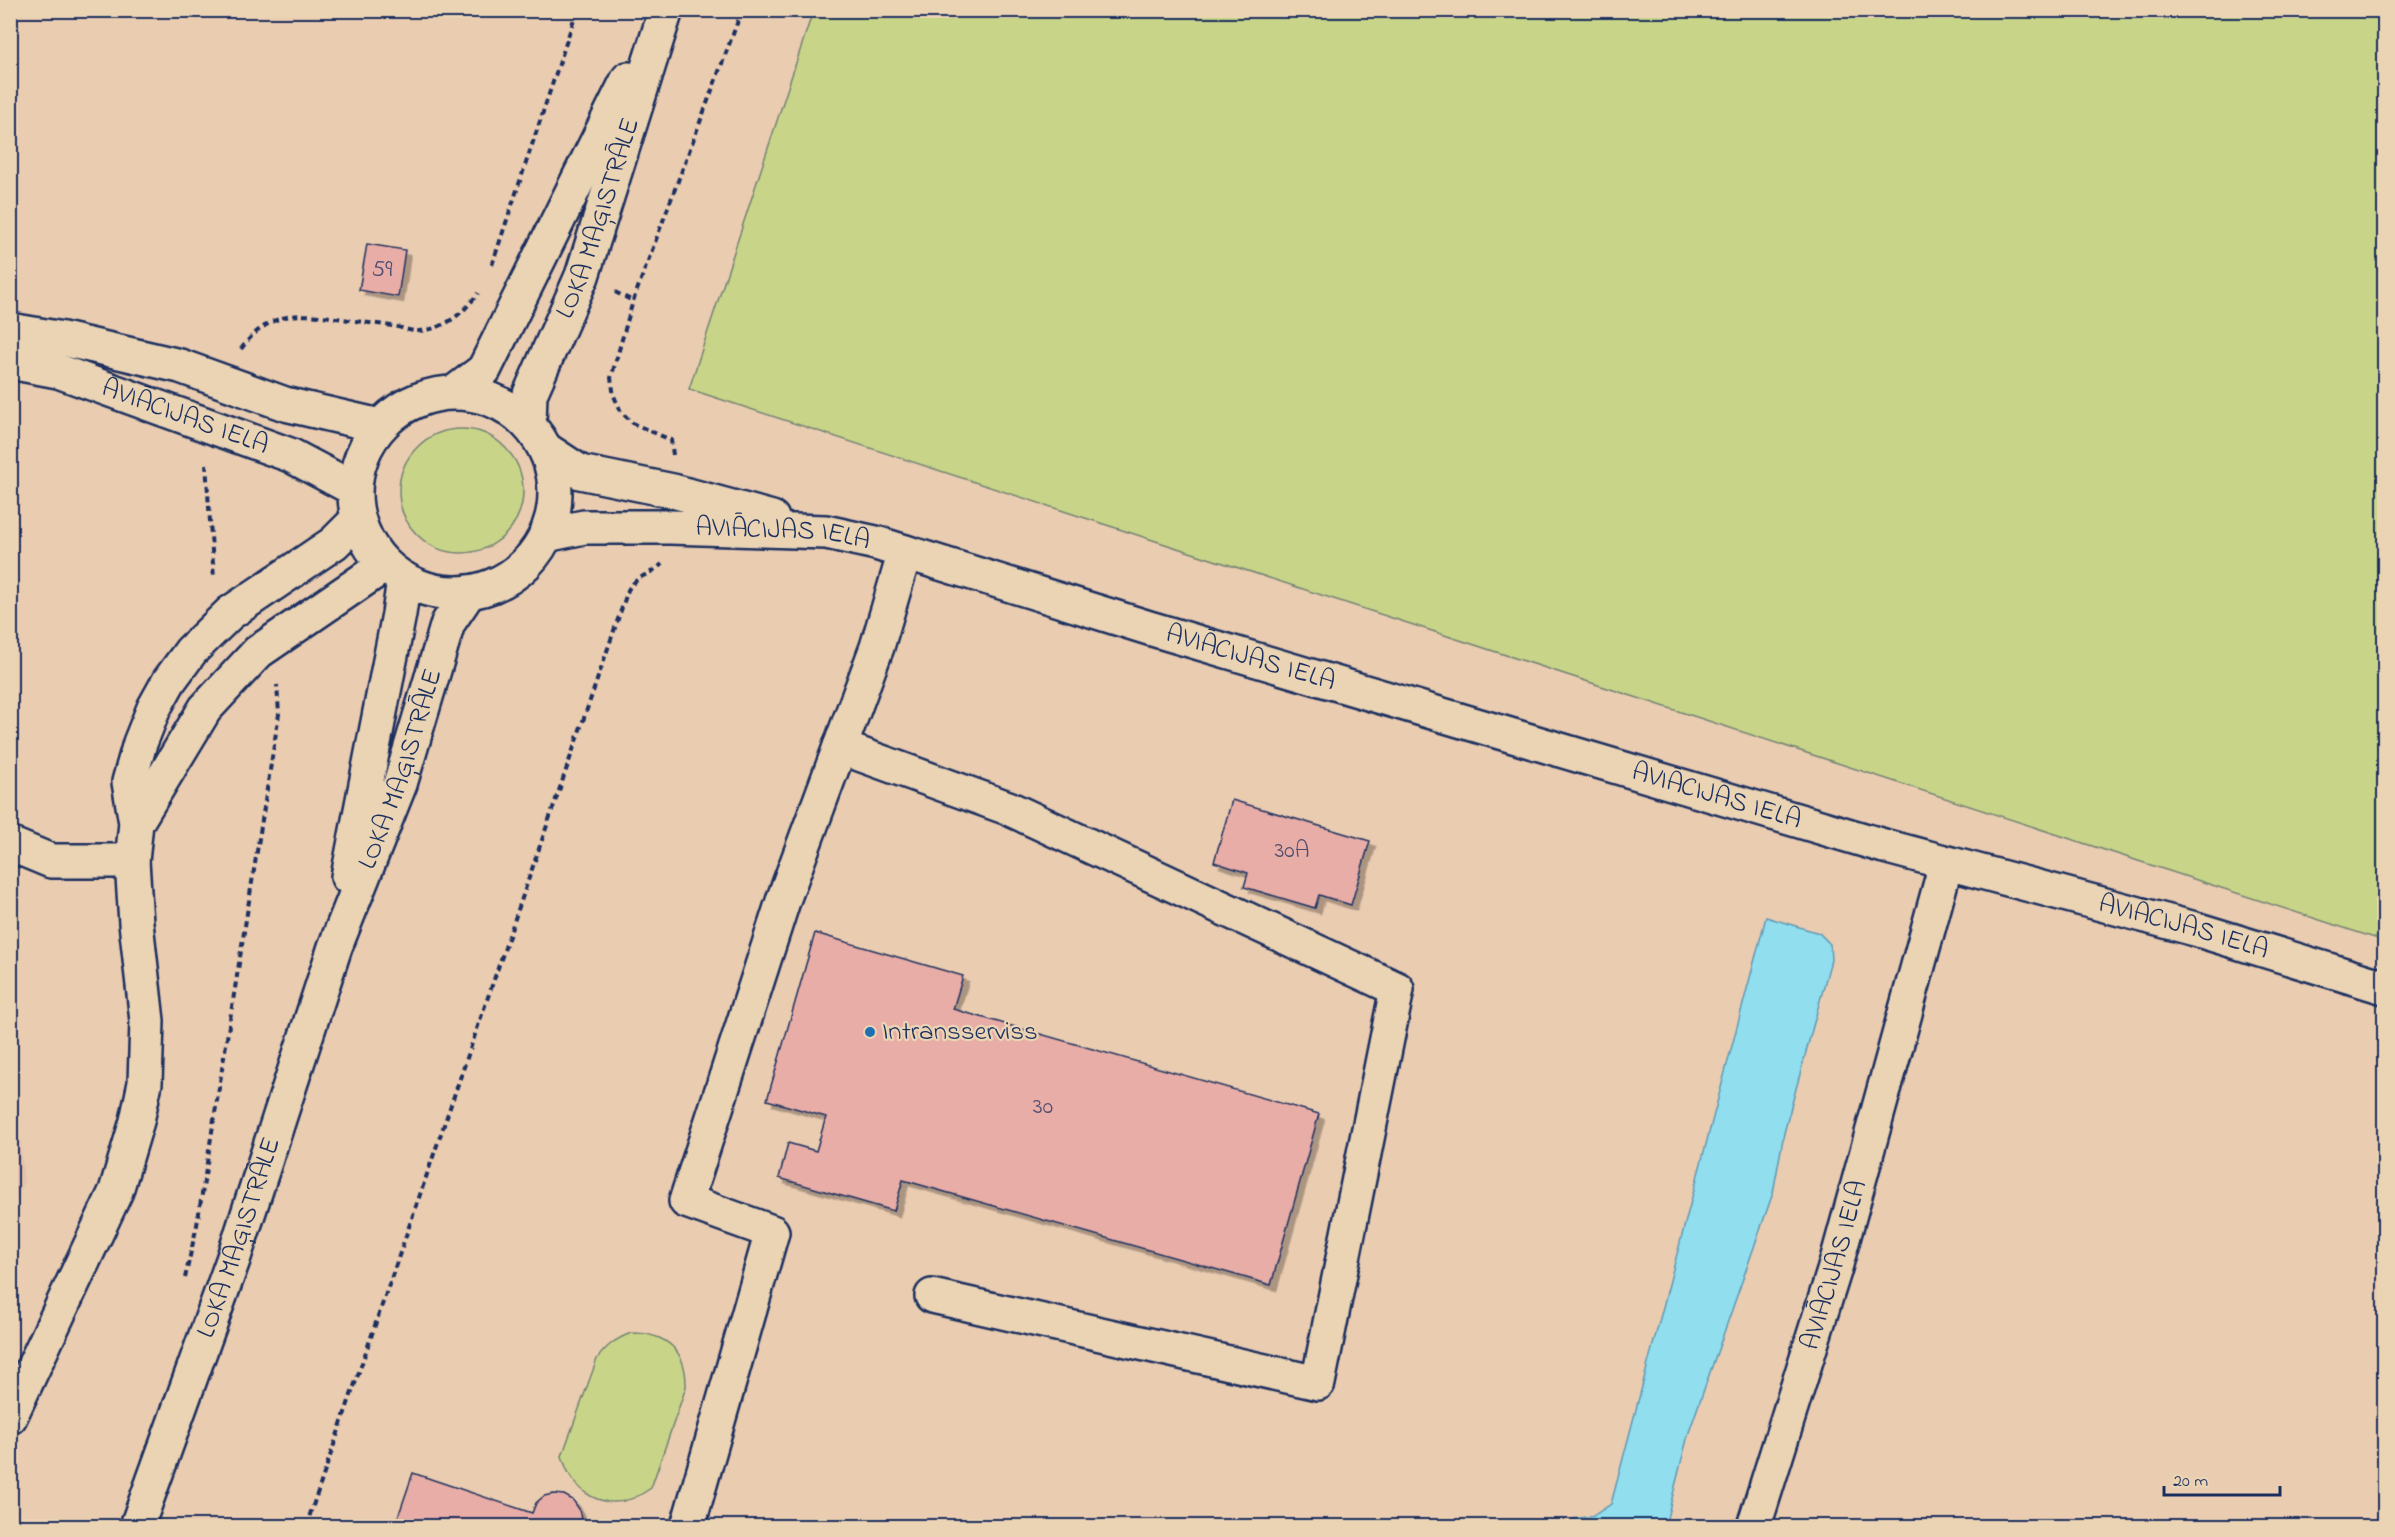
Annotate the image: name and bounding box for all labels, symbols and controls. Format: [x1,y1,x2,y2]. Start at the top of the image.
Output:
street label: LOKA MAĢISTRĀLE [546,113,650,325]
house number: 59 [372,253,393,288]
street label: AVIĀCIJAS IELA [96,369,274,465]
street label: AVIĀCIJAS IELA [695,508,874,561]
street label: AVIĀCIJAS IELA [1161,614,1340,702]
street label: LOKA MAĢISTRĀLE [348,664,453,875]
street label: AVIĀCIJAS IELA [1627,753,1806,840]
house number: 30A [1274,834,1310,869]
street label: AVIĀCIJAS IELA [2094,885,2273,970]
place label: Intransserviss [882,1013,1038,1052]
marker: Intransserviss [863,1025,877,1039]
house number: 30 [1033,1090,1053,1125]
street label: LOKA MAĢISTRĀLE [187,1132,291,1344]
street label: AVIĀCIJAS IELA [1791,1176,1878,1355]
scale bar [2164,1459,2280,1497]
text: 20 m [2173,1469,2208,1495]

